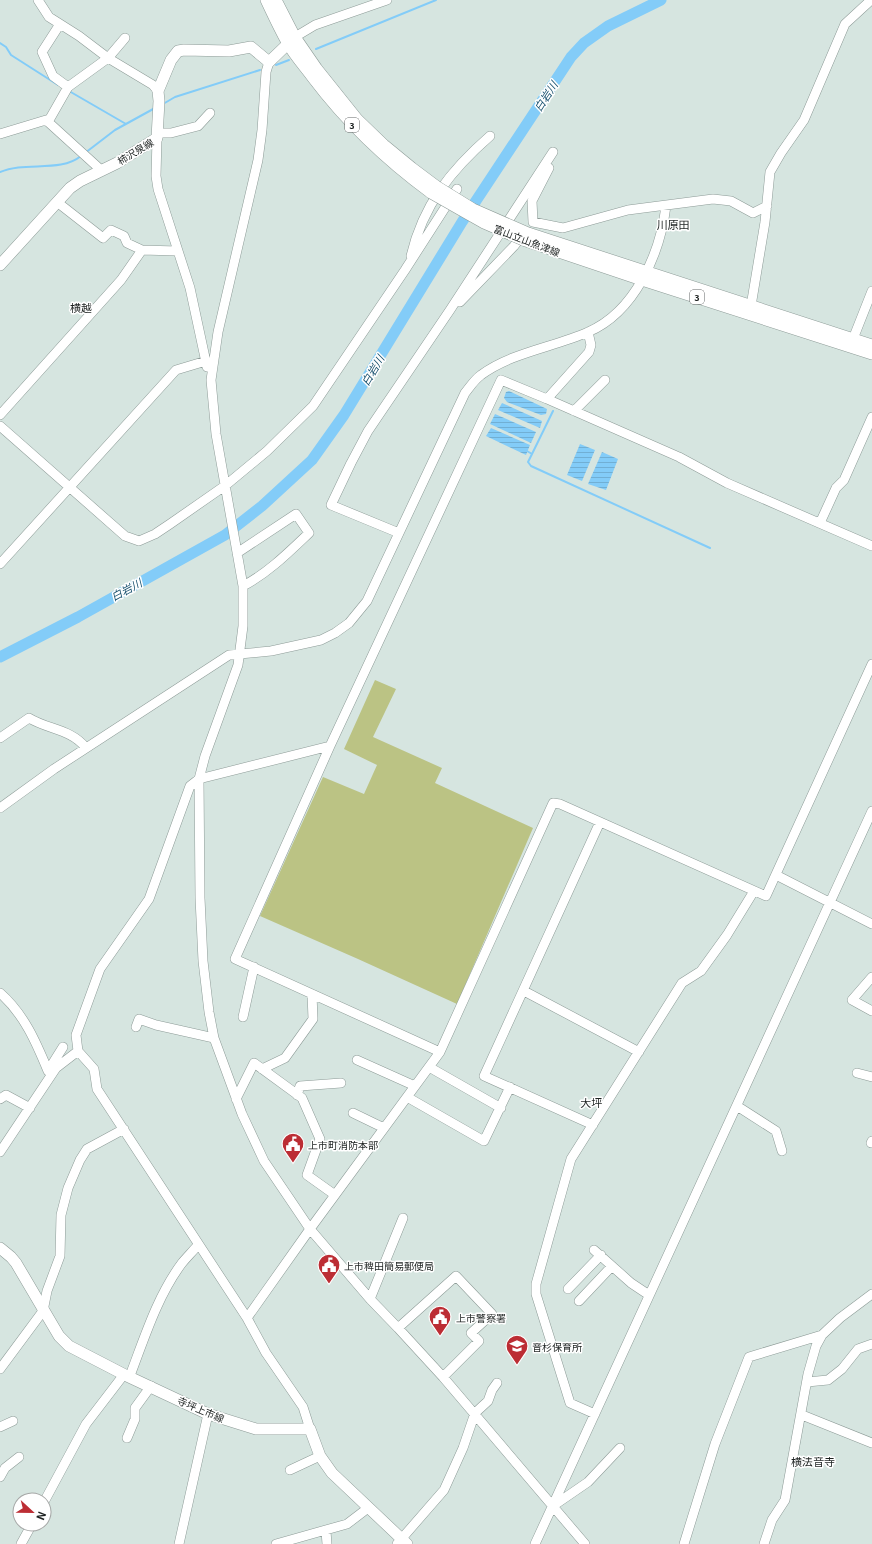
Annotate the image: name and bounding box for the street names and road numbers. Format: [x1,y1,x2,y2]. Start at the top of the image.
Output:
road number: 3 [345,118,359,132]
street label: 柿沢泉線 [114,134,156,168]
street label: 富山立山魚津線 [492,220,562,260]
road number: 3 [690,290,704,304]
street label: 寺坪上市線 [175,1392,227,1426]

